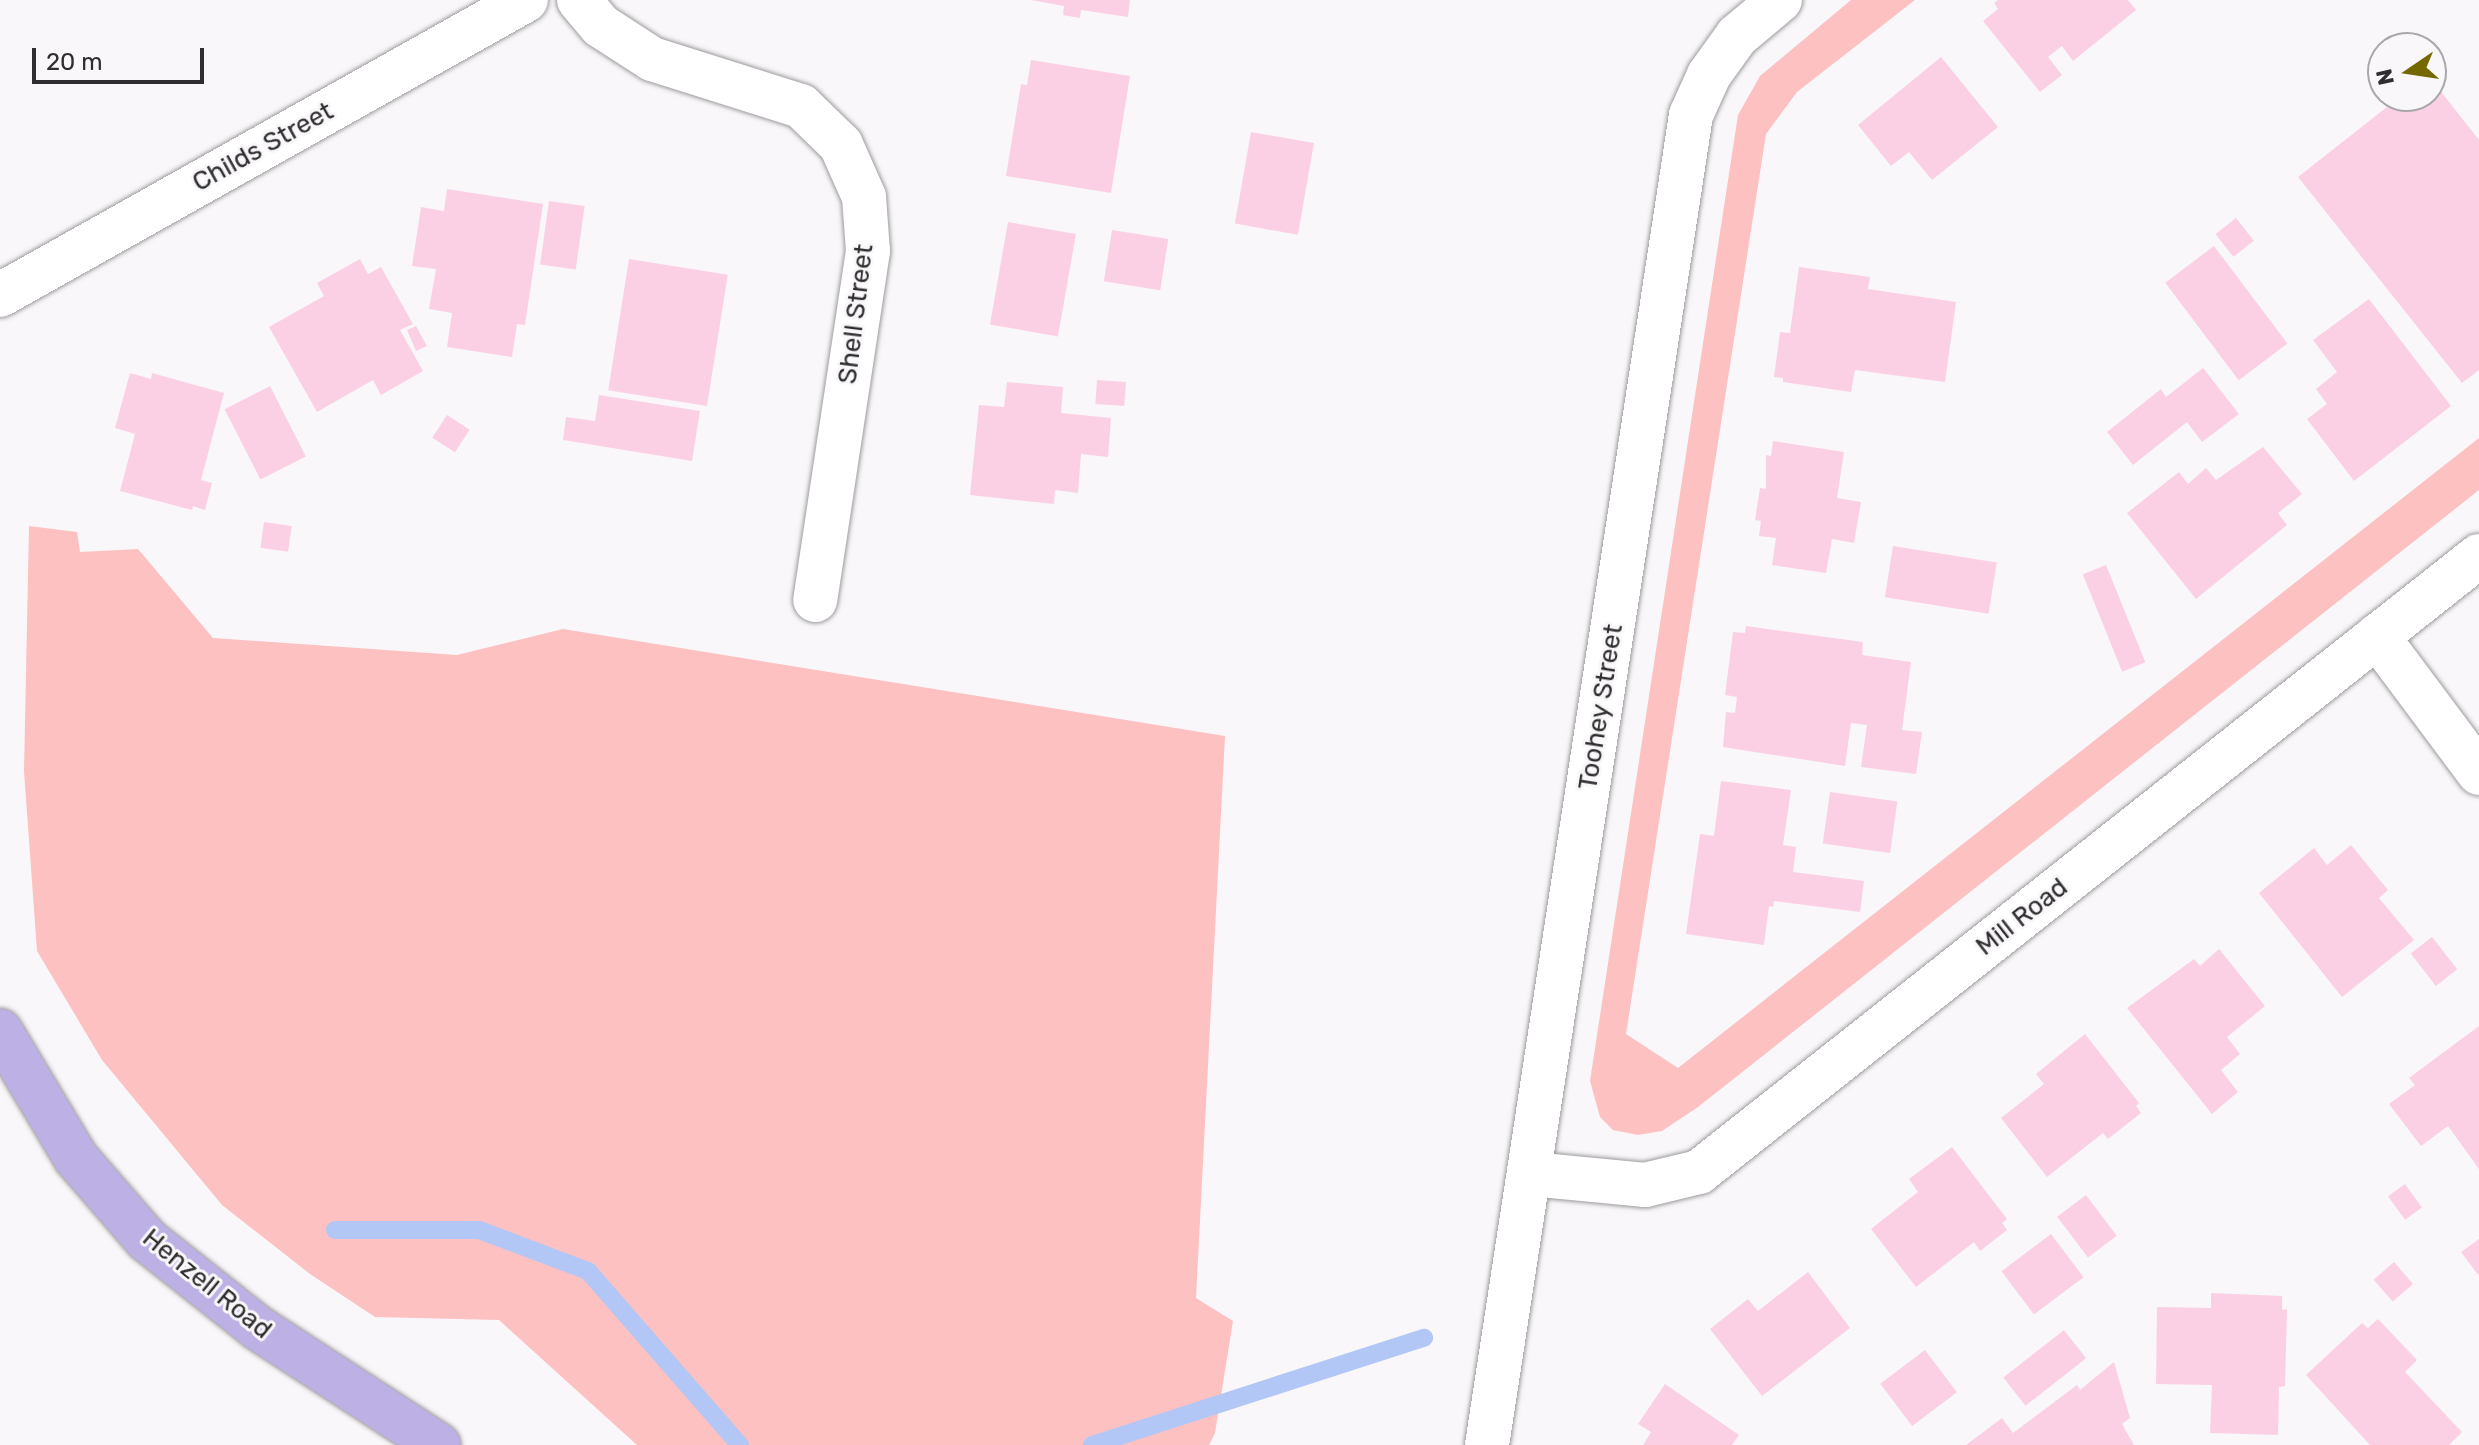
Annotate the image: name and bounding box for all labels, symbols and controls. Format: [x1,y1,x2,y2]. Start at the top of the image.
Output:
scale bar [36,32,208,82]
north arrow [2367,32,2447,112]
text: 20 m [46,48,103,76]
text: N [2370,66,2400,88]
street label: Childs Street [187,96,339,198]
street label: Shell Street [832,242,880,386]
street label: Toohey Street [1572,622,1630,792]
street label: Mill Road [1970,872,2074,962]
street label: Henzell Road [136,1222,278,1346]

